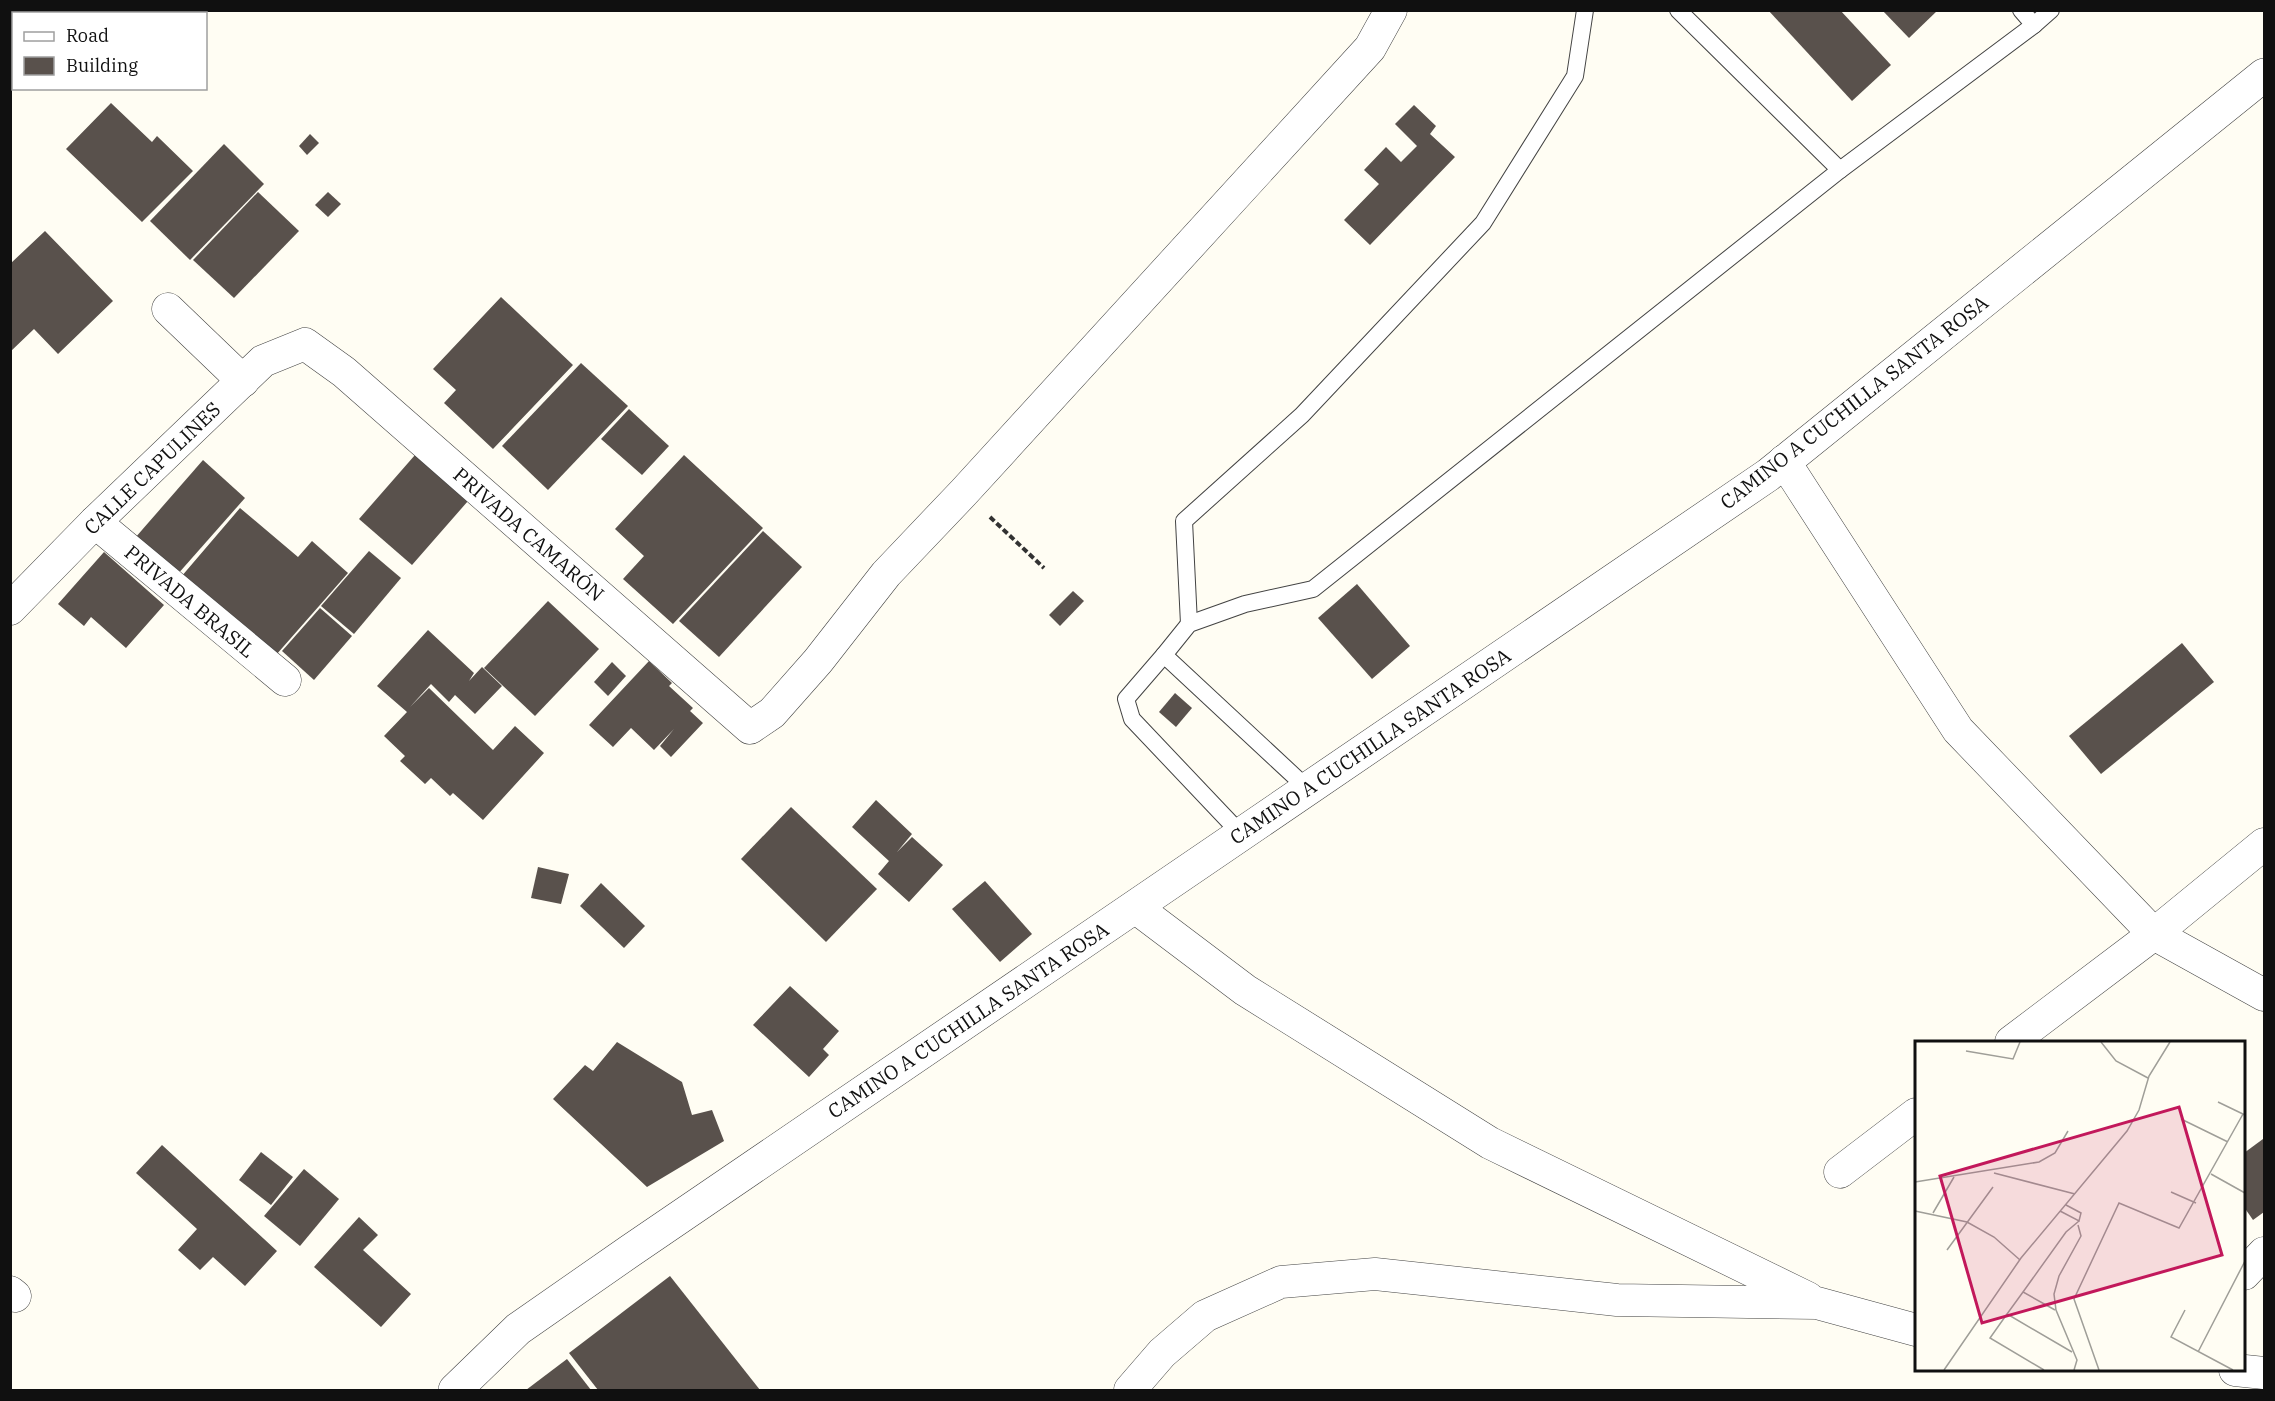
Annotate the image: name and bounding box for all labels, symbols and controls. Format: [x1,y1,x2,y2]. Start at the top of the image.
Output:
legend [12,12,207,90]
text: Road [66,24,109,47]
text: Building [66,54,138,77]
street label: CAMINO A CUCHILLA SANTA ROSA [1714,289,1994,515]
street label: CALLE CAPULINES [78,396,226,540]
street label: PRIVADA CAMARÓN [448,461,610,607]
street label: PRIVADA BRASIL [119,539,261,663]
street label: CAMINO A CUCHILLA SANTA ROSA [1224,641,1516,850]
street label: CAMINO A CUCHILLA SANTA ROSA [822,915,1114,1124]
inset map [1915,1041,2245,1371]

